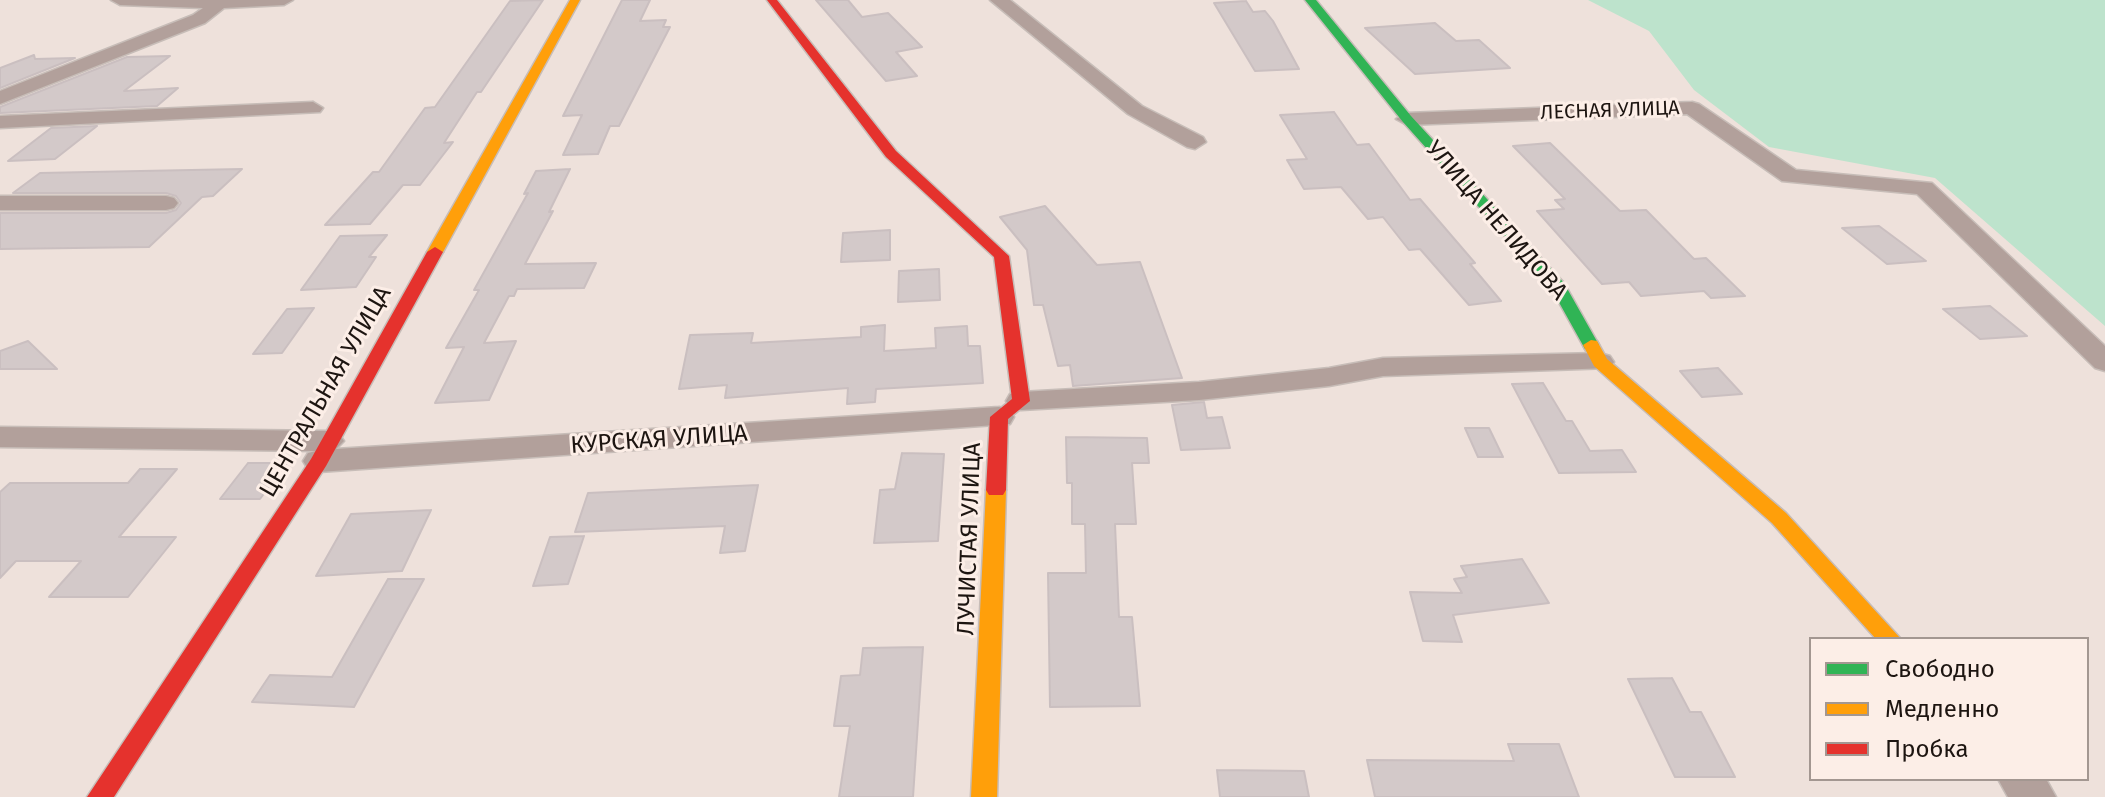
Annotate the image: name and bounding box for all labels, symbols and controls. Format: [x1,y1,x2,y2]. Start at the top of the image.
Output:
street label: ЛЕСНАЯ УЛИЦА [1540,97,1680,125]
street label: УЛИЦА НЕЛИДОВА [1419,135,1573,307]
street label: ЦЕНТРАЛЬНАЯ УЛИЦА [254,281,398,503]
street label: КУРСКАЯ УЛИЦА [569,419,749,461]
street label: ЛУЧИСТАЯ УЛИЦА [952,442,988,636]
legend [1809,637,2089,781]
text: Свободно [1885,655,1995,683]
text: Медленно [1885,695,1999,723]
text: Пробка [1885,735,1969,763]

